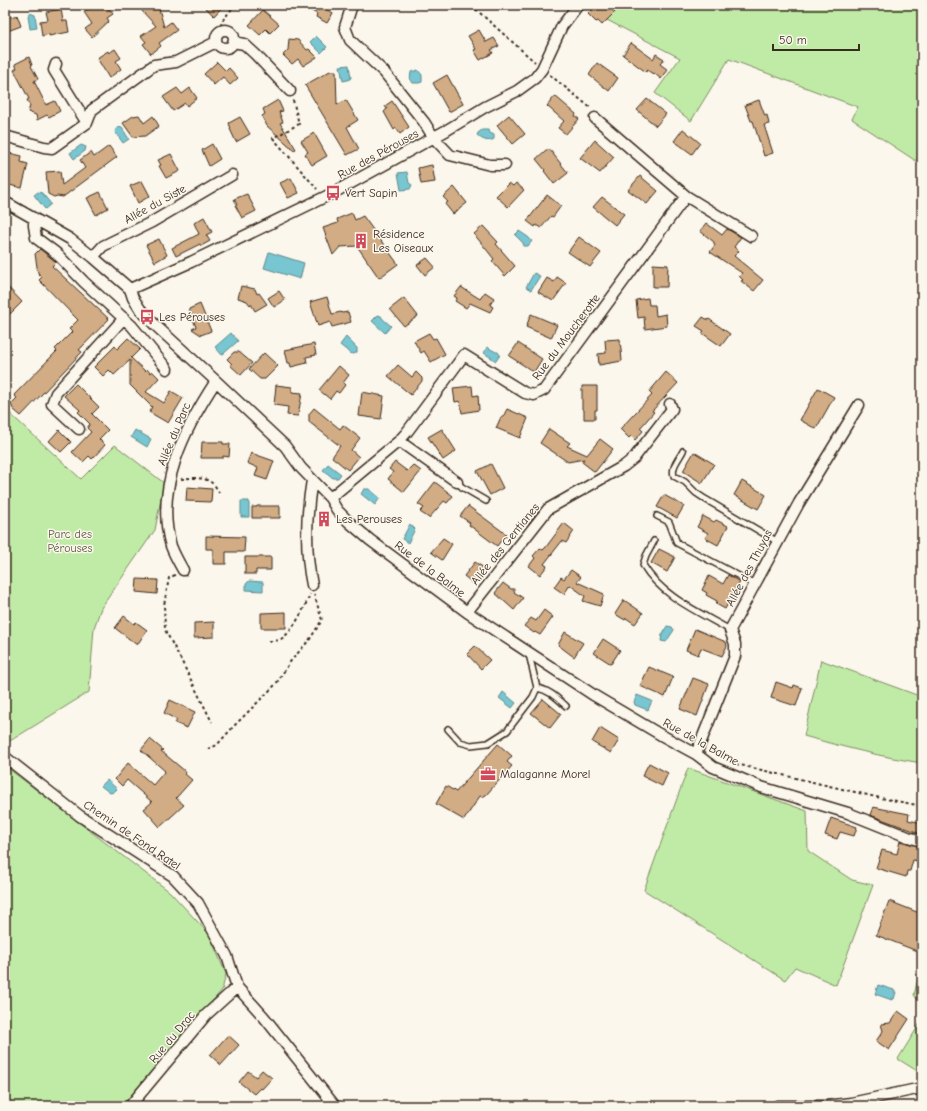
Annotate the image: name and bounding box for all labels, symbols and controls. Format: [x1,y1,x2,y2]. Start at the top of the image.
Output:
scale bar [773,26,859,52]
text: 50 m [779,33,807,47]
street label: Rue des Pérouses [335,126,421,182]
street label: Allée du Siste [122,181,188,227]
bus stop icon: Vert Sapin [324,184,342,202]
place label: Vert Sapin [345,186,397,200]
place label: Résidence Les Oiseaux [373,227,434,255]
building icon: Résidence Les Oiseaux [352,232,370,250]
street label: Rue du Moucherotte [529,291,603,383]
bus stop icon: Les Pérouses [138,308,156,326]
place label: Les Pérouses [159,310,225,324]
street label: Allée du Parc [154,400,194,468]
street label: Allée des Gentianes [468,500,542,588]
building icon: Les Perouses [315,510,333,528]
place label: Les Perouses [336,512,402,526]
park label: Parc des Pérouses [47,527,93,555]
street label: Allée des Thuyas [723,527,775,609]
street label: Rue de la Balme [392,538,468,600]
street label: Rue de la Balme [661,715,741,769]
office icon: Malaganne Morel [479,765,497,783]
place label: Malaganne Morel [500,767,591,781]
street label: Chemin de Fond Ratel [81,797,183,873]
street label: Rue du Drac [146,1008,198,1066]

